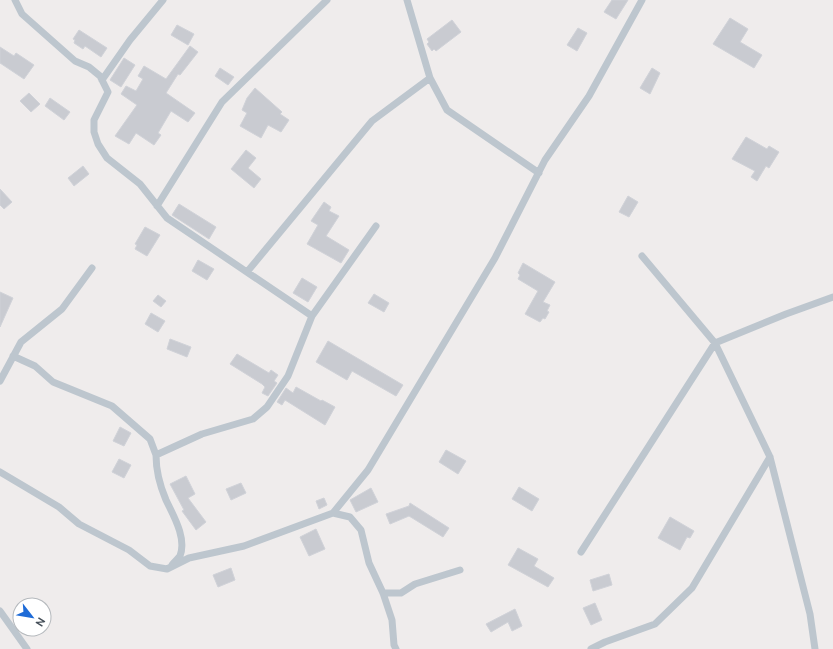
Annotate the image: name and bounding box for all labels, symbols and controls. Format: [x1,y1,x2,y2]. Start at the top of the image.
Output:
north arrow [12,597,52,637]
text: N [33,616,48,629]

